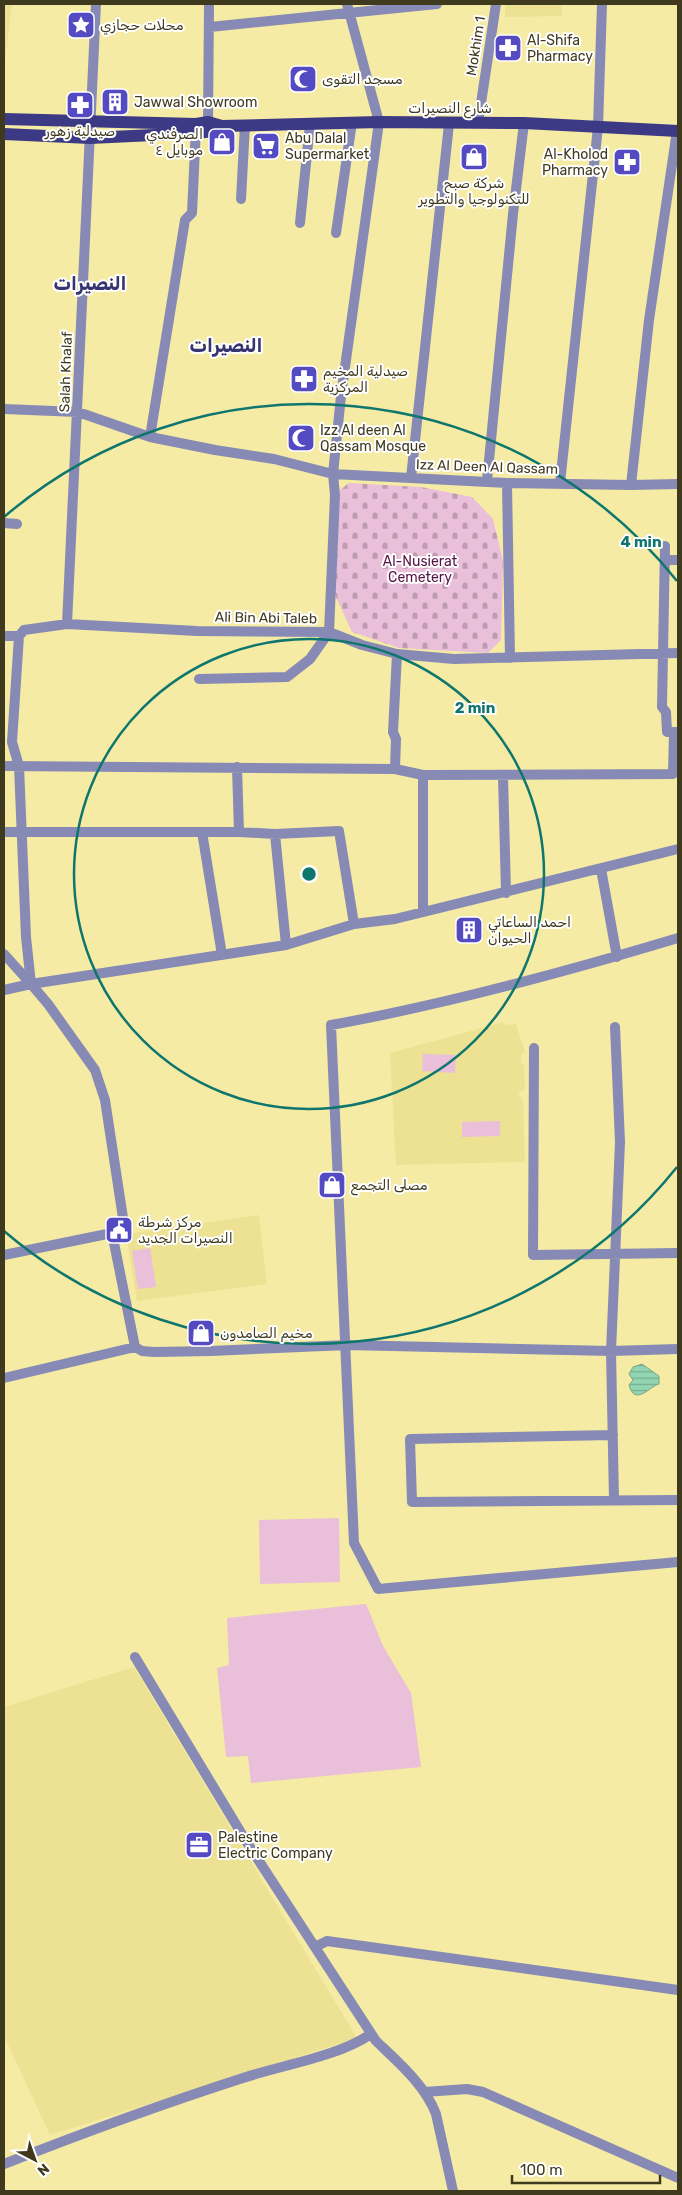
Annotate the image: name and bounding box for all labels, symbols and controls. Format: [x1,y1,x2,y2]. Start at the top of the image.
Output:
place icon: محلات حجازي [66,10,96,40]
street label: Mokhim 1 [463,15,489,77]
place label: محلات حجازي [100,17,184,35]
place label: Al-Shifa Pharmacy [527,32,593,65]
pharmacy icon: Al-Shifa Pharmacy [493,33,523,63]
mosque icon: مسجد التقوى [288,64,318,94]
place label: مسجد التقوى [322,71,403,88]
building icon: Jawwal Showroom [100,87,130,117]
pharmacy icon: صيدلية زهور [65,90,95,120]
place label: Jawwal Showroom [134,94,257,111]
street label: شارع النصيرات [408,100,492,119]
place label: صيدلية زهور [44,123,115,140]
place label: الصرفندي موبايل ٤ [146,126,203,159]
shop icon: الصرفندي موبايل ٤ [207,127,237,157]
place label: Abu Dalal Supermarket [285,130,370,163]
supermarket icon: Abu Dalal Supermarket [251,131,281,161]
shop icon: شركة صبح للتكنولوجيا والتطوير [459,142,489,172]
place label: Al-Kholod Pharmacy [542,146,608,179]
pharmacy icon: Al-Kholod Pharmacy [612,147,642,177]
place label: شركة صبح للتكنولوجيا والتطوير [417,175,530,208]
district label: النصيرات [53,272,127,295]
street label: Salah Khalaf [56,331,76,413]
district label: النصيرات [189,334,263,357]
place label: صيدلية المخيم المركزية [323,363,408,396]
pharmacy icon: صيدلية المخيم المركزية [289,364,319,394]
place label: Izz Al deen Al Qassam Mosque [320,422,426,455]
mosque icon: Izz Al deen Al Qassam Mosque [286,423,316,453]
street label: Izz Al Deen Al Qassam [416,456,558,478]
text: 4 min [620,533,662,551]
park label: Al-Nusierat Cemetery [383,553,458,586]
street label: Ali Bin Abi Taleb [215,609,317,627]
text: 2 min [455,699,495,717]
centre of rings [300,865,318,883]
place label: احمد الساعاتي الحيوان [488,914,571,947]
building icon: احمد الساعاتي الحيوان [454,915,484,945]
shop icon: مصلى التجمع [317,1170,347,1200]
place label: مصلى التجمع [351,1177,428,1196]
place label: مركز شرطة النصيرات الجديد [138,1214,233,1247]
public building icon: مركز شرطة النصيرات الجديد [104,1215,134,1245]
shop icon: مخيم الصامدون [186,1318,216,1348]
place label: مخيم الصامدون [220,1325,313,1342]
place label: Palestine Electric Company [218,1829,333,1862]
office icon: Palestine Electric Company [184,1830,214,1860]
north arrow [10,2135,60,2185]
scale bar [512,2152,660,2184]
text: N [34,2160,53,2179]
text: 100 m [520,2161,562,2179]

